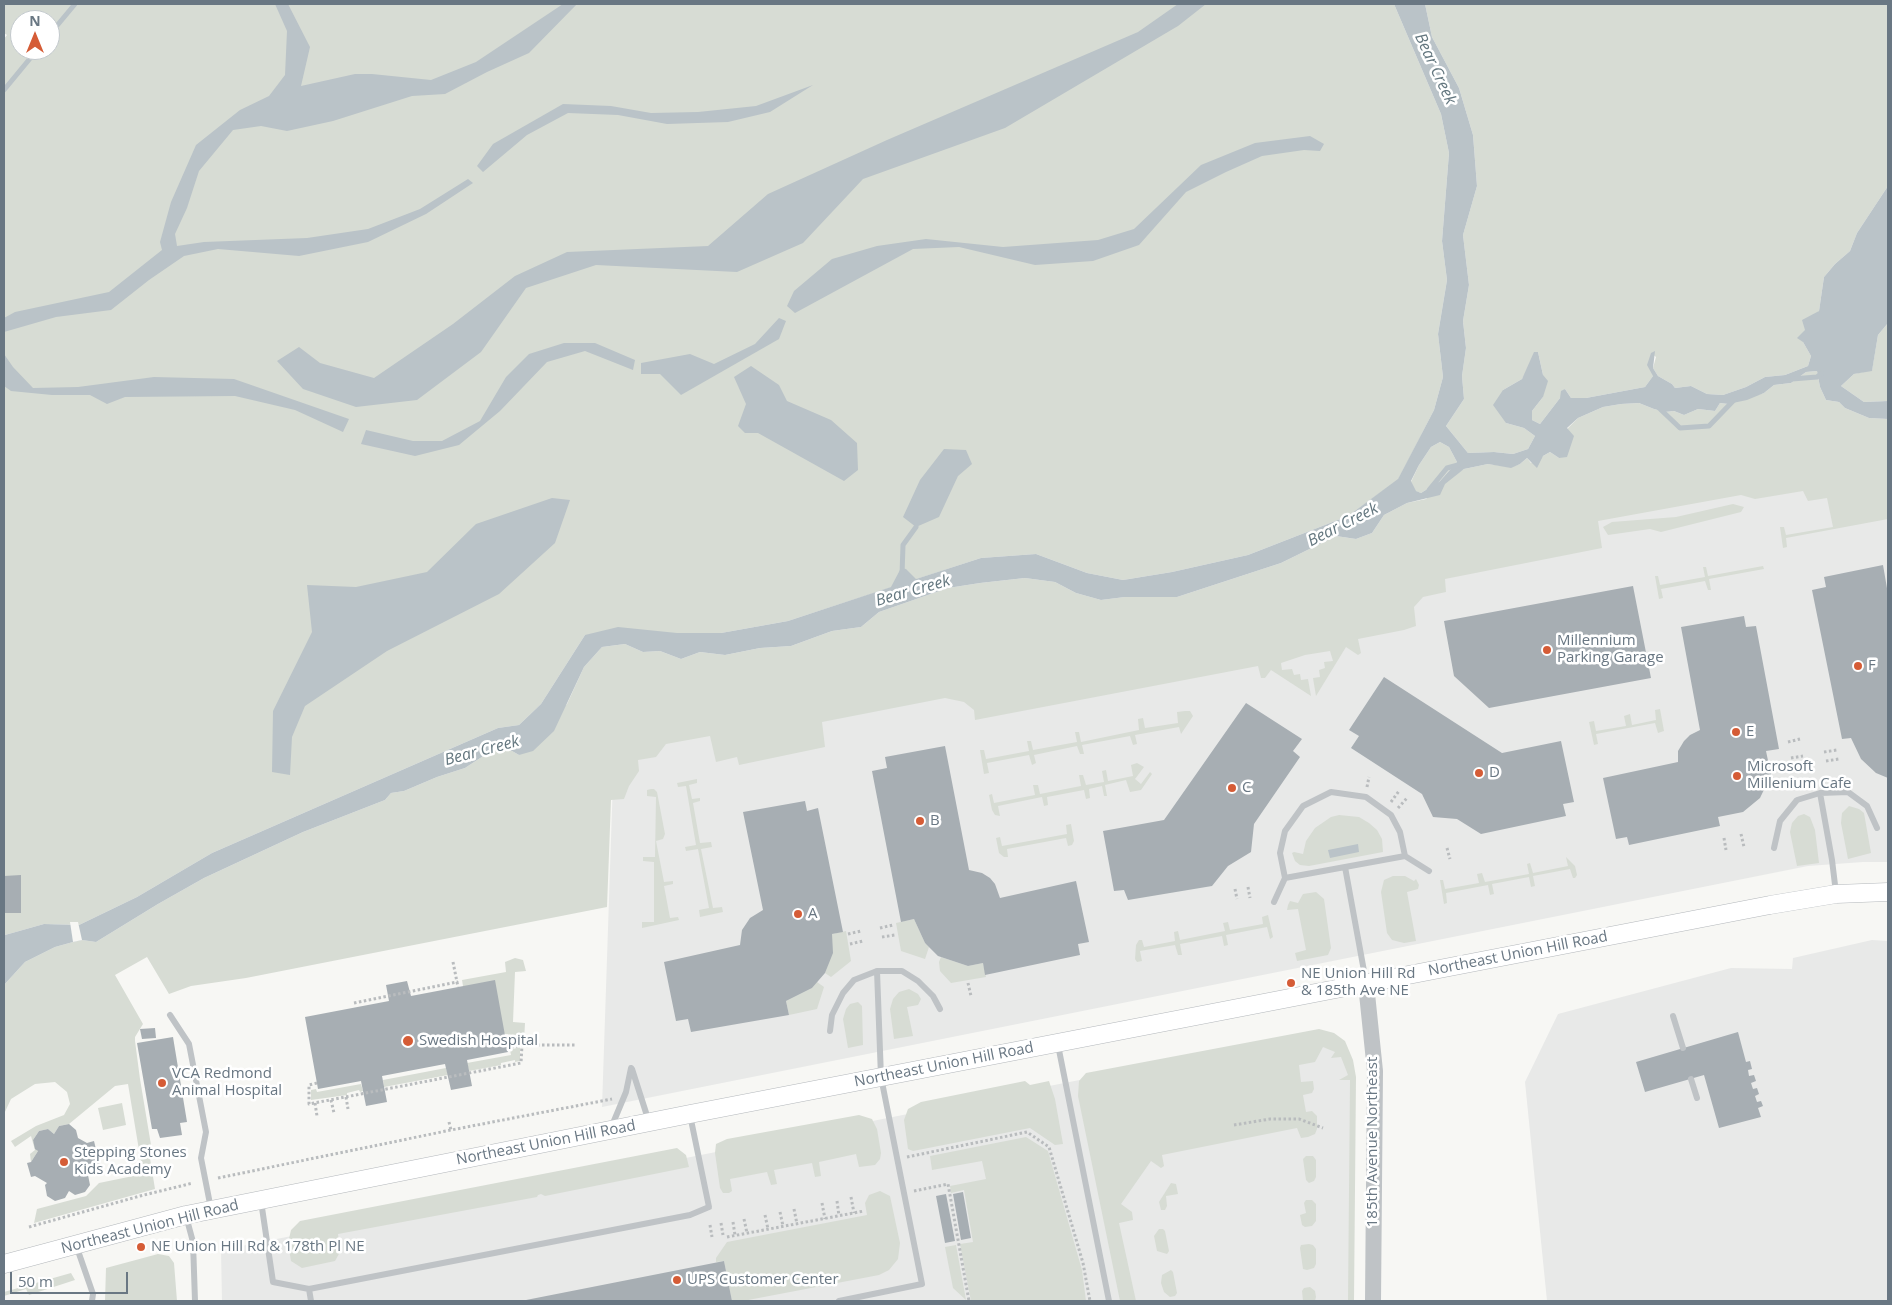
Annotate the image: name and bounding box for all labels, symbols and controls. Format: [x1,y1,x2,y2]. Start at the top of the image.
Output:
north arrow [10,10,60,60]
text: N [29,11,41,30]
water label: Bear Creek [1410,30,1460,108]
water label: Bear Creek [1305,499,1381,551]
water label: Bear Creek [874,571,952,611]
place label: Millennium Parking Garage [1557,632,1664,667]
marker: Millennium Parking Garage [1541,644,1553,656]
place label: F [1868,657,1876,675]
marker: F [1852,660,1864,672]
place label: E [1746,723,1754,741]
marker: E [1730,726,1742,738]
water label: Bear Creek [443,732,521,770]
place label: Microsoft Millenium Cafe [1747,758,1851,793]
place label: D [1489,764,1500,782]
marker: D [1473,767,1485,779]
marker: Microsoft Millenium Cafe [1731,770,1743,782]
place label: C [1242,779,1251,797]
marker: C [1226,782,1238,794]
place label: B [930,812,940,830]
marker: B [914,815,926,827]
place label: A [808,905,817,923]
marker: A [792,908,804,920]
street label: Northeast Union Hill Road [1427,928,1609,980]
place label: NE Union Hill Rd & 185th Ave NE [1301,965,1415,1000]
marker: NE Union Hill Rd & 185th Ave NE [1285,977,1297,989]
place label: Swedish Hospital [419,1032,538,1050]
marker: Swedish Hospital [401,1034,415,1048]
street label: Northeast Union Hill Road [853,1039,1035,1091]
street label: 185th Avenue Northeast [1364,1057,1382,1227]
place label: VCA Redmond Animal Hospital [172,1065,282,1100]
marker: VCA Redmond Animal Hospital [156,1077,168,1089]
street label: Northeast Union Hill Road [455,1117,637,1169]
place label: Stepping Stones Kids Academy [74,1144,187,1179]
marker: Stepping Stones Kids Academy [58,1156,70,1168]
street label: Northeast Union Hill Road [59,1196,241,1258]
place label: NE Union Hill Rd & 178th Pl NE [151,1238,365,1256]
marker: NE Union Hill Rd & 178th Pl NE [135,1241,147,1253]
scale bar [12,1262,130,1294]
text: 50 m [18,1271,53,1291]
place label: UPS Customer Center [687,1271,839,1289]
marker: UPS Customer Center [671,1274,683,1286]

